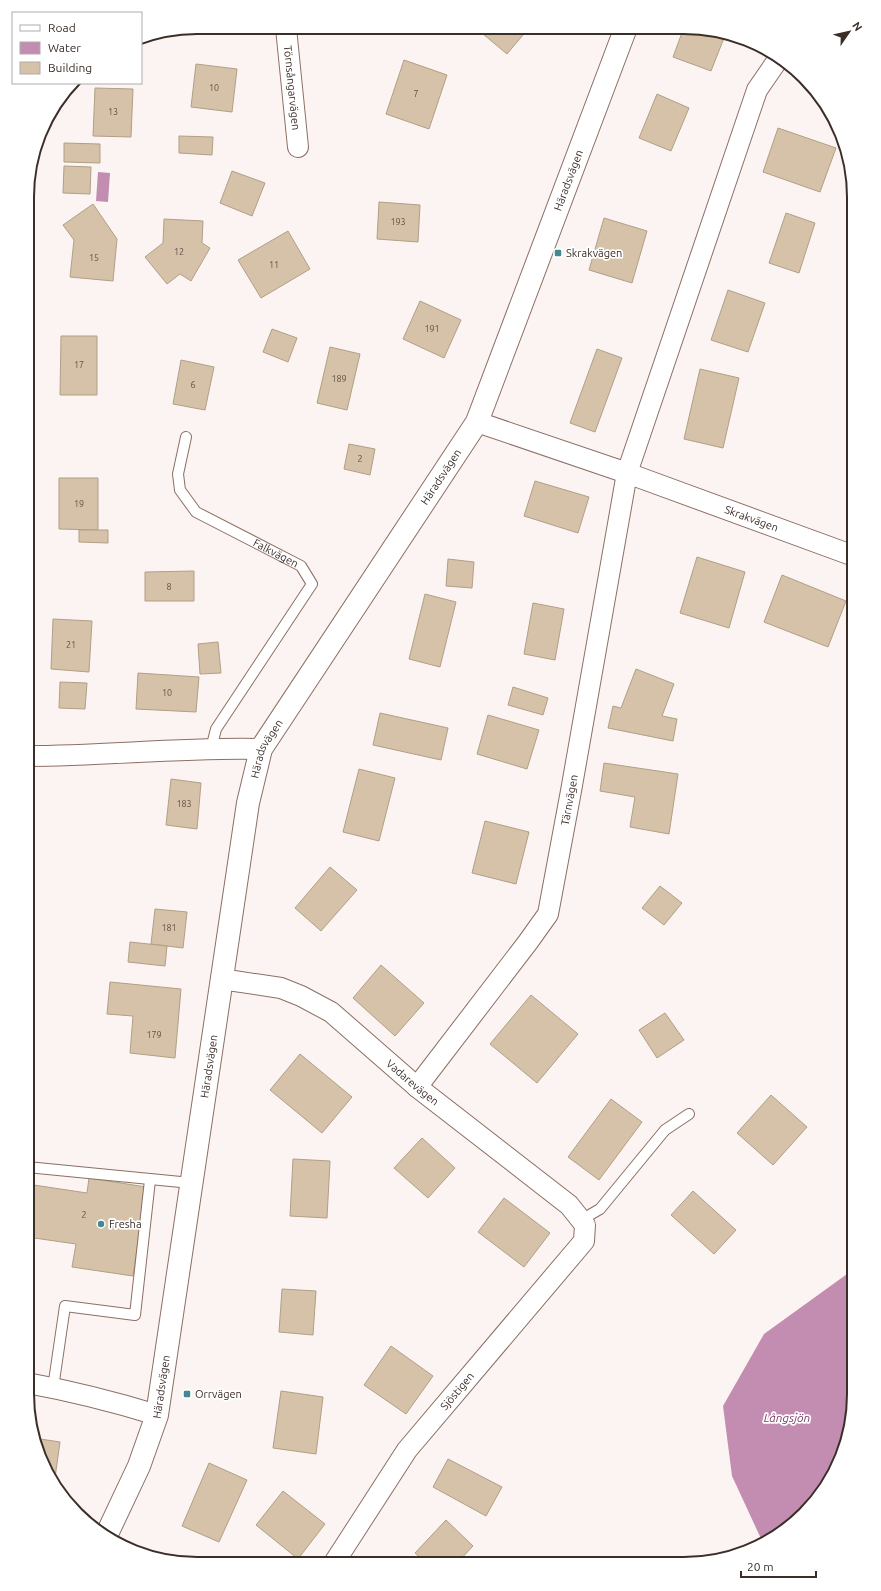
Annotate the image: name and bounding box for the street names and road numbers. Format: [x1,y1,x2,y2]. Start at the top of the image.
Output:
street label: Törnsångarvägen [282,45,302,131]
street label: Häradsvägen [551,148,585,212]
street label: Häradsvägen [418,447,463,507]
street label: Skrakvägen [723,503,780,534]
street label: Falkvägen [251,536,300,570]
street label: Häradsvägen [248,717,285,779]
street label: Tärnvägen [559,774,580,826]
street label: Häradsvägen [198,1034,219,1099]
street label: Vadarevägen [384,1057,441,1108]
street label: Häradsvägen [151,1354,172,1419]
street label: Sjöstigen [438,1370,476,1412]

